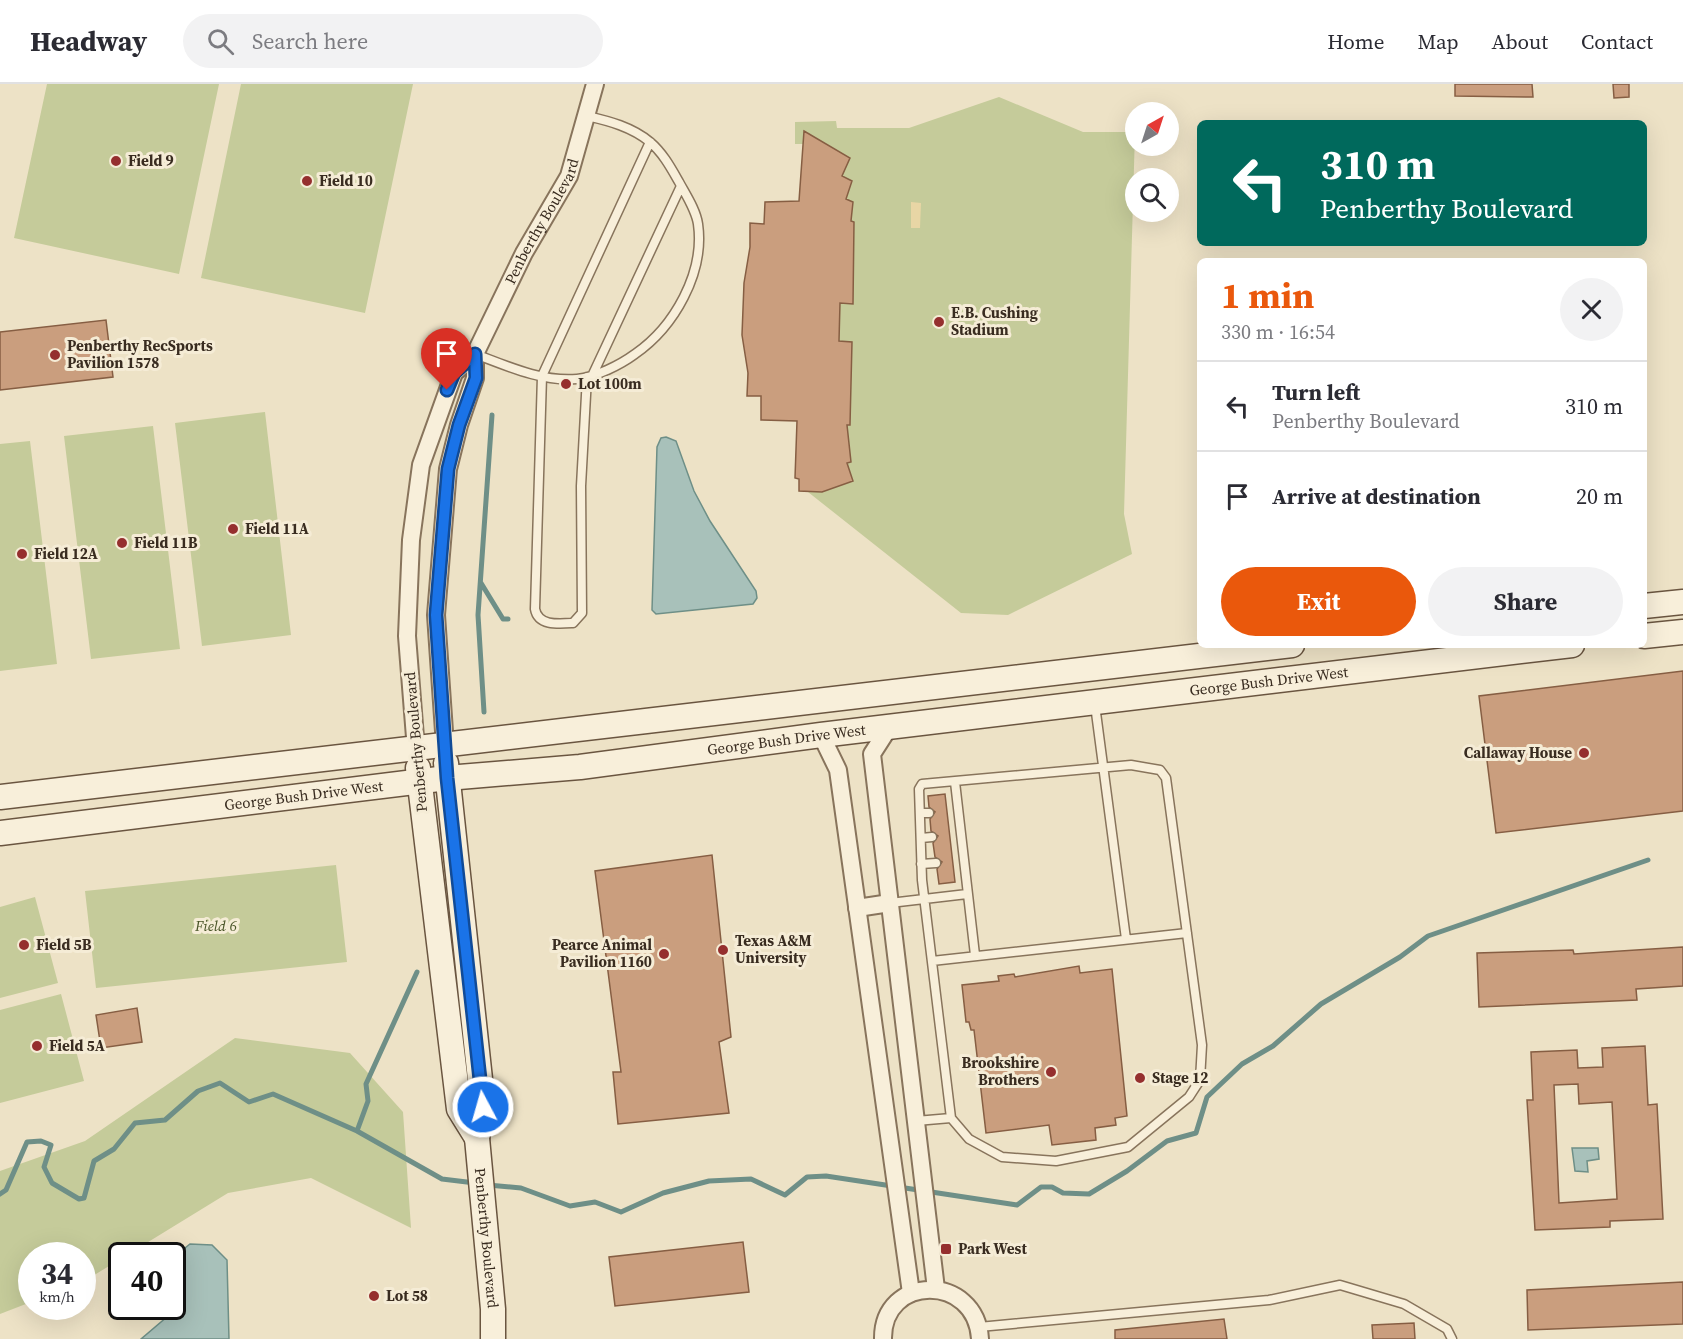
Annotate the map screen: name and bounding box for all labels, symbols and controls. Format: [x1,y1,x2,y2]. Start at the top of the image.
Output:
search box [183,14,603,68]
text: Headway [30,22,147,60]
icon: search [204,25,237,58]
text: Search here [252,26,368,56]
text: Home [1327,27,1385,56]
text: Map [1418,27,1459,56]
text: About [1492,27,1548,56]
text: Contact [1581,27,1653,56]
north arrow [1125,102,1179,156]
map controls [1125,102,1179,222]
text: 310 m [1320,135,1435,193]
icon: left [1221,144,1299,222]
place label: Field 9 [128,150,174,171]
marker: Field 9 [109,154,123,168]
street label: Penberthy Boulevard [499,155,584,288]
button: search [1125,168,1179,222]
place label: Field 10 [319,170,373,191]
marker: Field 10 [300,174,314,188]
text: Penberthy Boulevard [1320,190,1573,227]
text: 1 min [1221,271,1314,320]
button: close [1560,278,1623,341]
place label: E.B. Cushing Stadium [951,302,1038,340]
marker: E.B. Cushing Stadium [932,315,946,329]
text: 330 m · 16:54 [1221,318,1335,346]
pin [421,328,472,390]
place label: Penberthy RecSports Pavilion 1578 [67,335,213,373]
icon: arrive [430,337,463,370]
marker: Penberthy RecSports Pavilion 1578 [48,348,62,362]
place label: Lot 100m [578,373,642,394]
marker: Lot 100m [559,377,573,391]
text: Turn left [1272,377,1360,407]
icon: left [1221,390,1254,423]
text: 310 m [1565,391,1623,421]
text: Penberthy Boulevard [1272,407,1460,435]
icon: arrive [1221,480,1254,513]
text: Arrive at destination [1272,481,1481,511]
text: 20 m [1576,481,1623,511]
place label: Field 11A [245,518,309,539]
marker: Field 11A [226,522,240,536]
place label: Field 11B [134,532,198,553]
marker: Field 11B [115,536,129,550]
place label: Field 12A [34,543,98,564]
marker: Field 12A [15,547,29,561]
button: Exit [1221,567,1416,636]
button: Share [1428,567,1623,636]
street label: George Bush Drive West [1188,661,1349,701]
street label: Penberthy Boulevard [399,671,432,813]
street label: George Bush Drive West [706,719,867,760]
place label: Callaway House [1464,742,1572,763]
marker: Callaway House [1577,746,1591,760]
street label: George Bush Drive West [223,775,384,815]
park label: Field 6 [194,915,237,936]
place label: Texas A&M University [735,930,812,968]
place label: Field 5B [36,934,92,955]
place label: Pearce Animal Pavilion 1160 [552,934,652,972]
marker: Field 5B [17,938,31,952]
marker: Texas A&M University [716,943,730,957]
marker: Pearce Animal Pavilion 1160 [657,947,671,961]
place label: Field 5A [49,1035,105,1056]
marker: Field 5A [30,1039,44,1053]
place label: Brookshire Brothers [961,1052,1039,1090]
marker: Brookshire Brothers [1044,1065,1058,1079]
place label: Stage 12 [1152,1067,1208,1088]
marker: Stage 12 [1133,1071,1147,1085]
position arrow [451,1075,515,1139]
street label: Penberthy Boulevard [470,1167,504,1310]
place label: Park West [958,1238,1027,1259]
speed limit sign: 40 [108,1242,186,1320]
marker: Park West [939,1242,953,1256]
text: 34 [41,1253,73,1294]
place label: Lot 58 [386,1285,428,1306]
text: km/h [39,1286,75,1307]
marker: Lot 58 [367,1289,381,1303]

